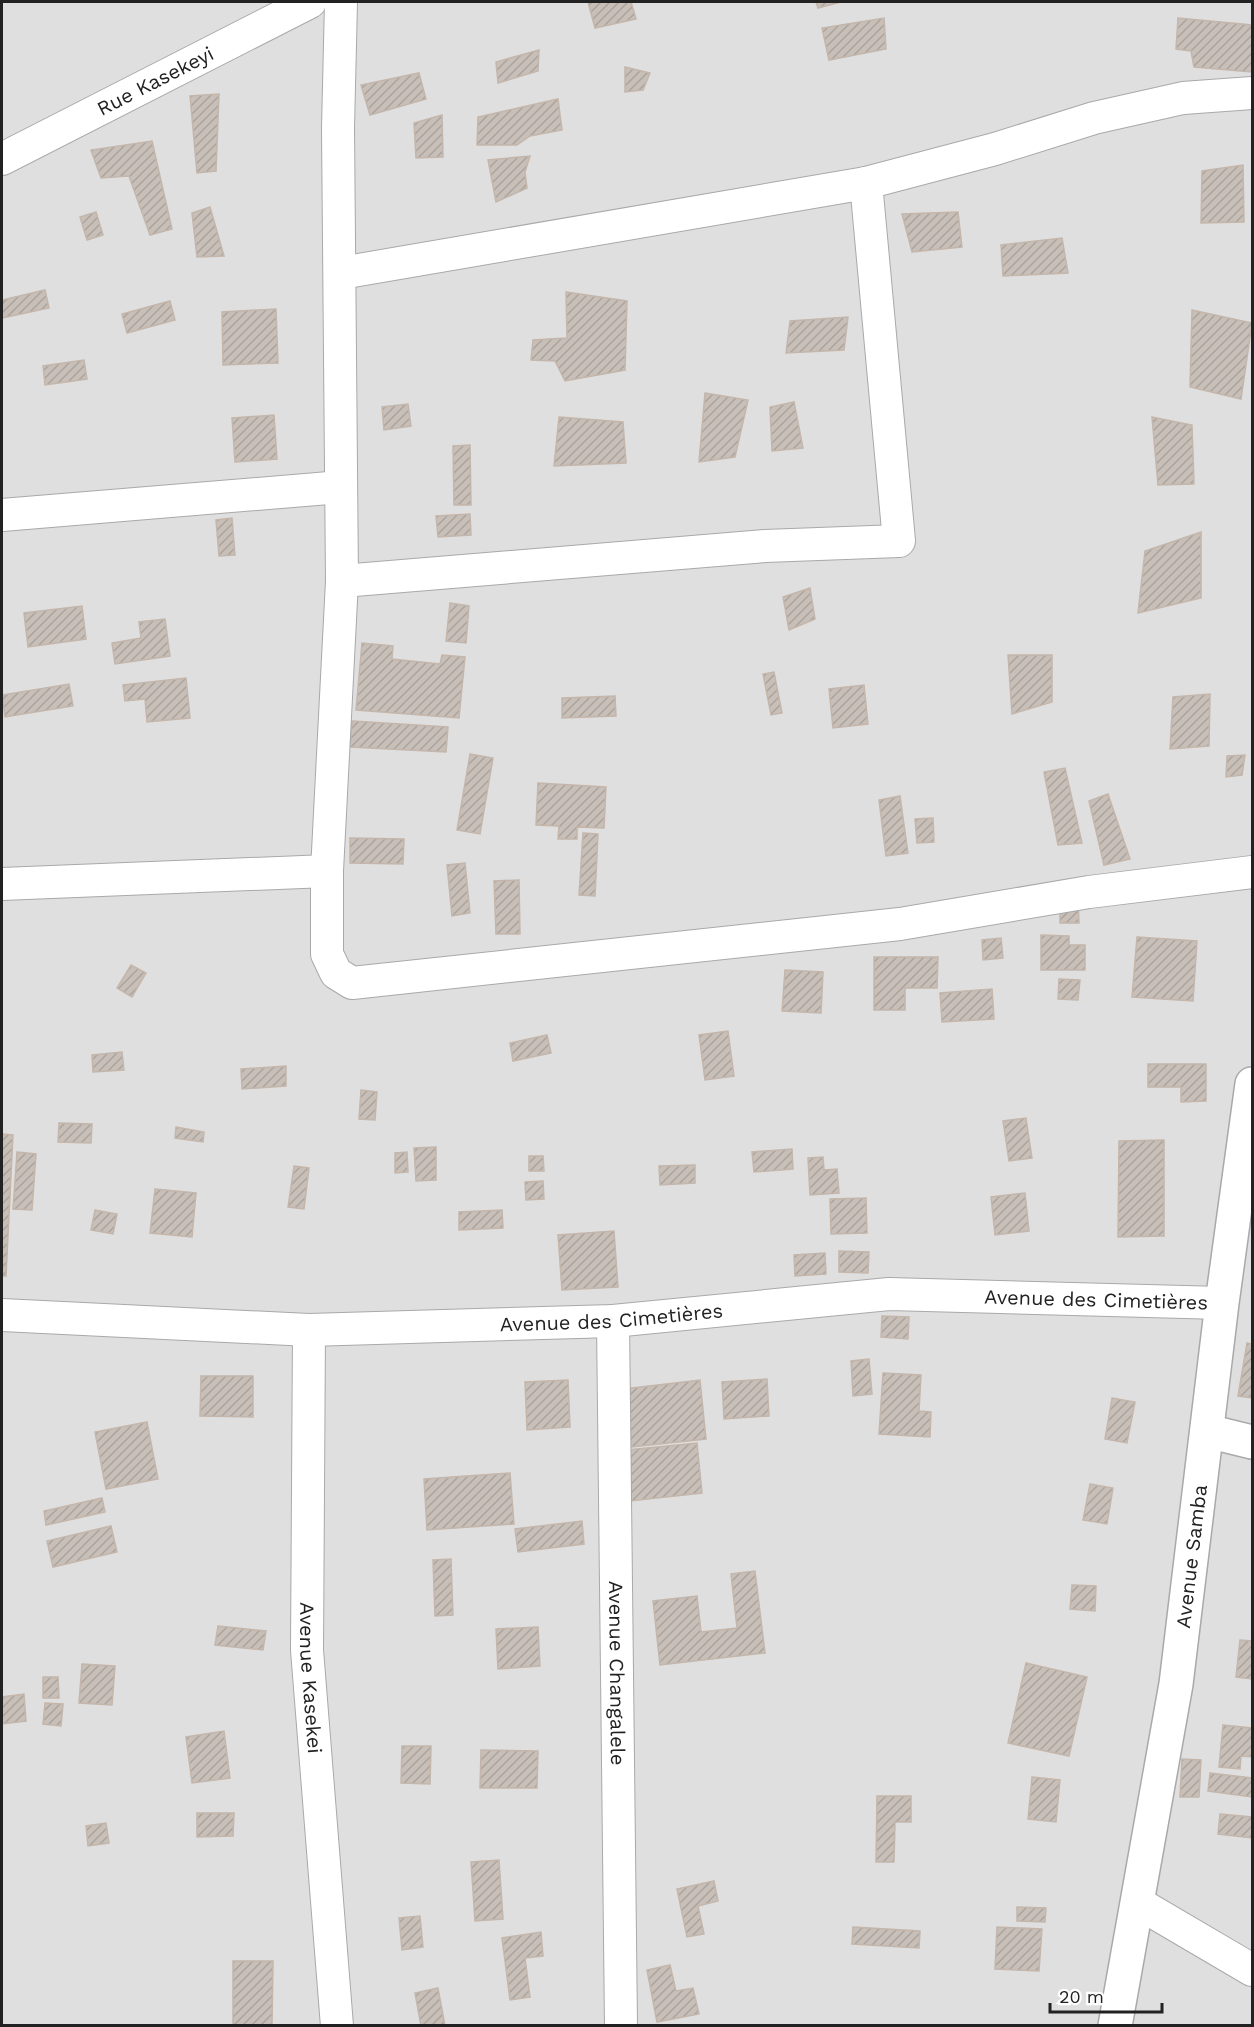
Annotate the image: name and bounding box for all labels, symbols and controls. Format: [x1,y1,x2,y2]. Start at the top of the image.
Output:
street label: Rue Kasekeyi [93,41,218,121]
street label: Avenue des Cimetières [984,1285,1208,1315]
street label: Avenue des Cimetières [499,1298,724,1336]
street label: Avenue Samba [1171,1483,1212,1629]
street label: Avenue Changalele [604,1580,630,1765]
street label: Avenue Kasekei [295,1602,327,1754]
scale bar [1050,1976,1162,2014]
text: 20 m [1059,1986,1104,2007]

